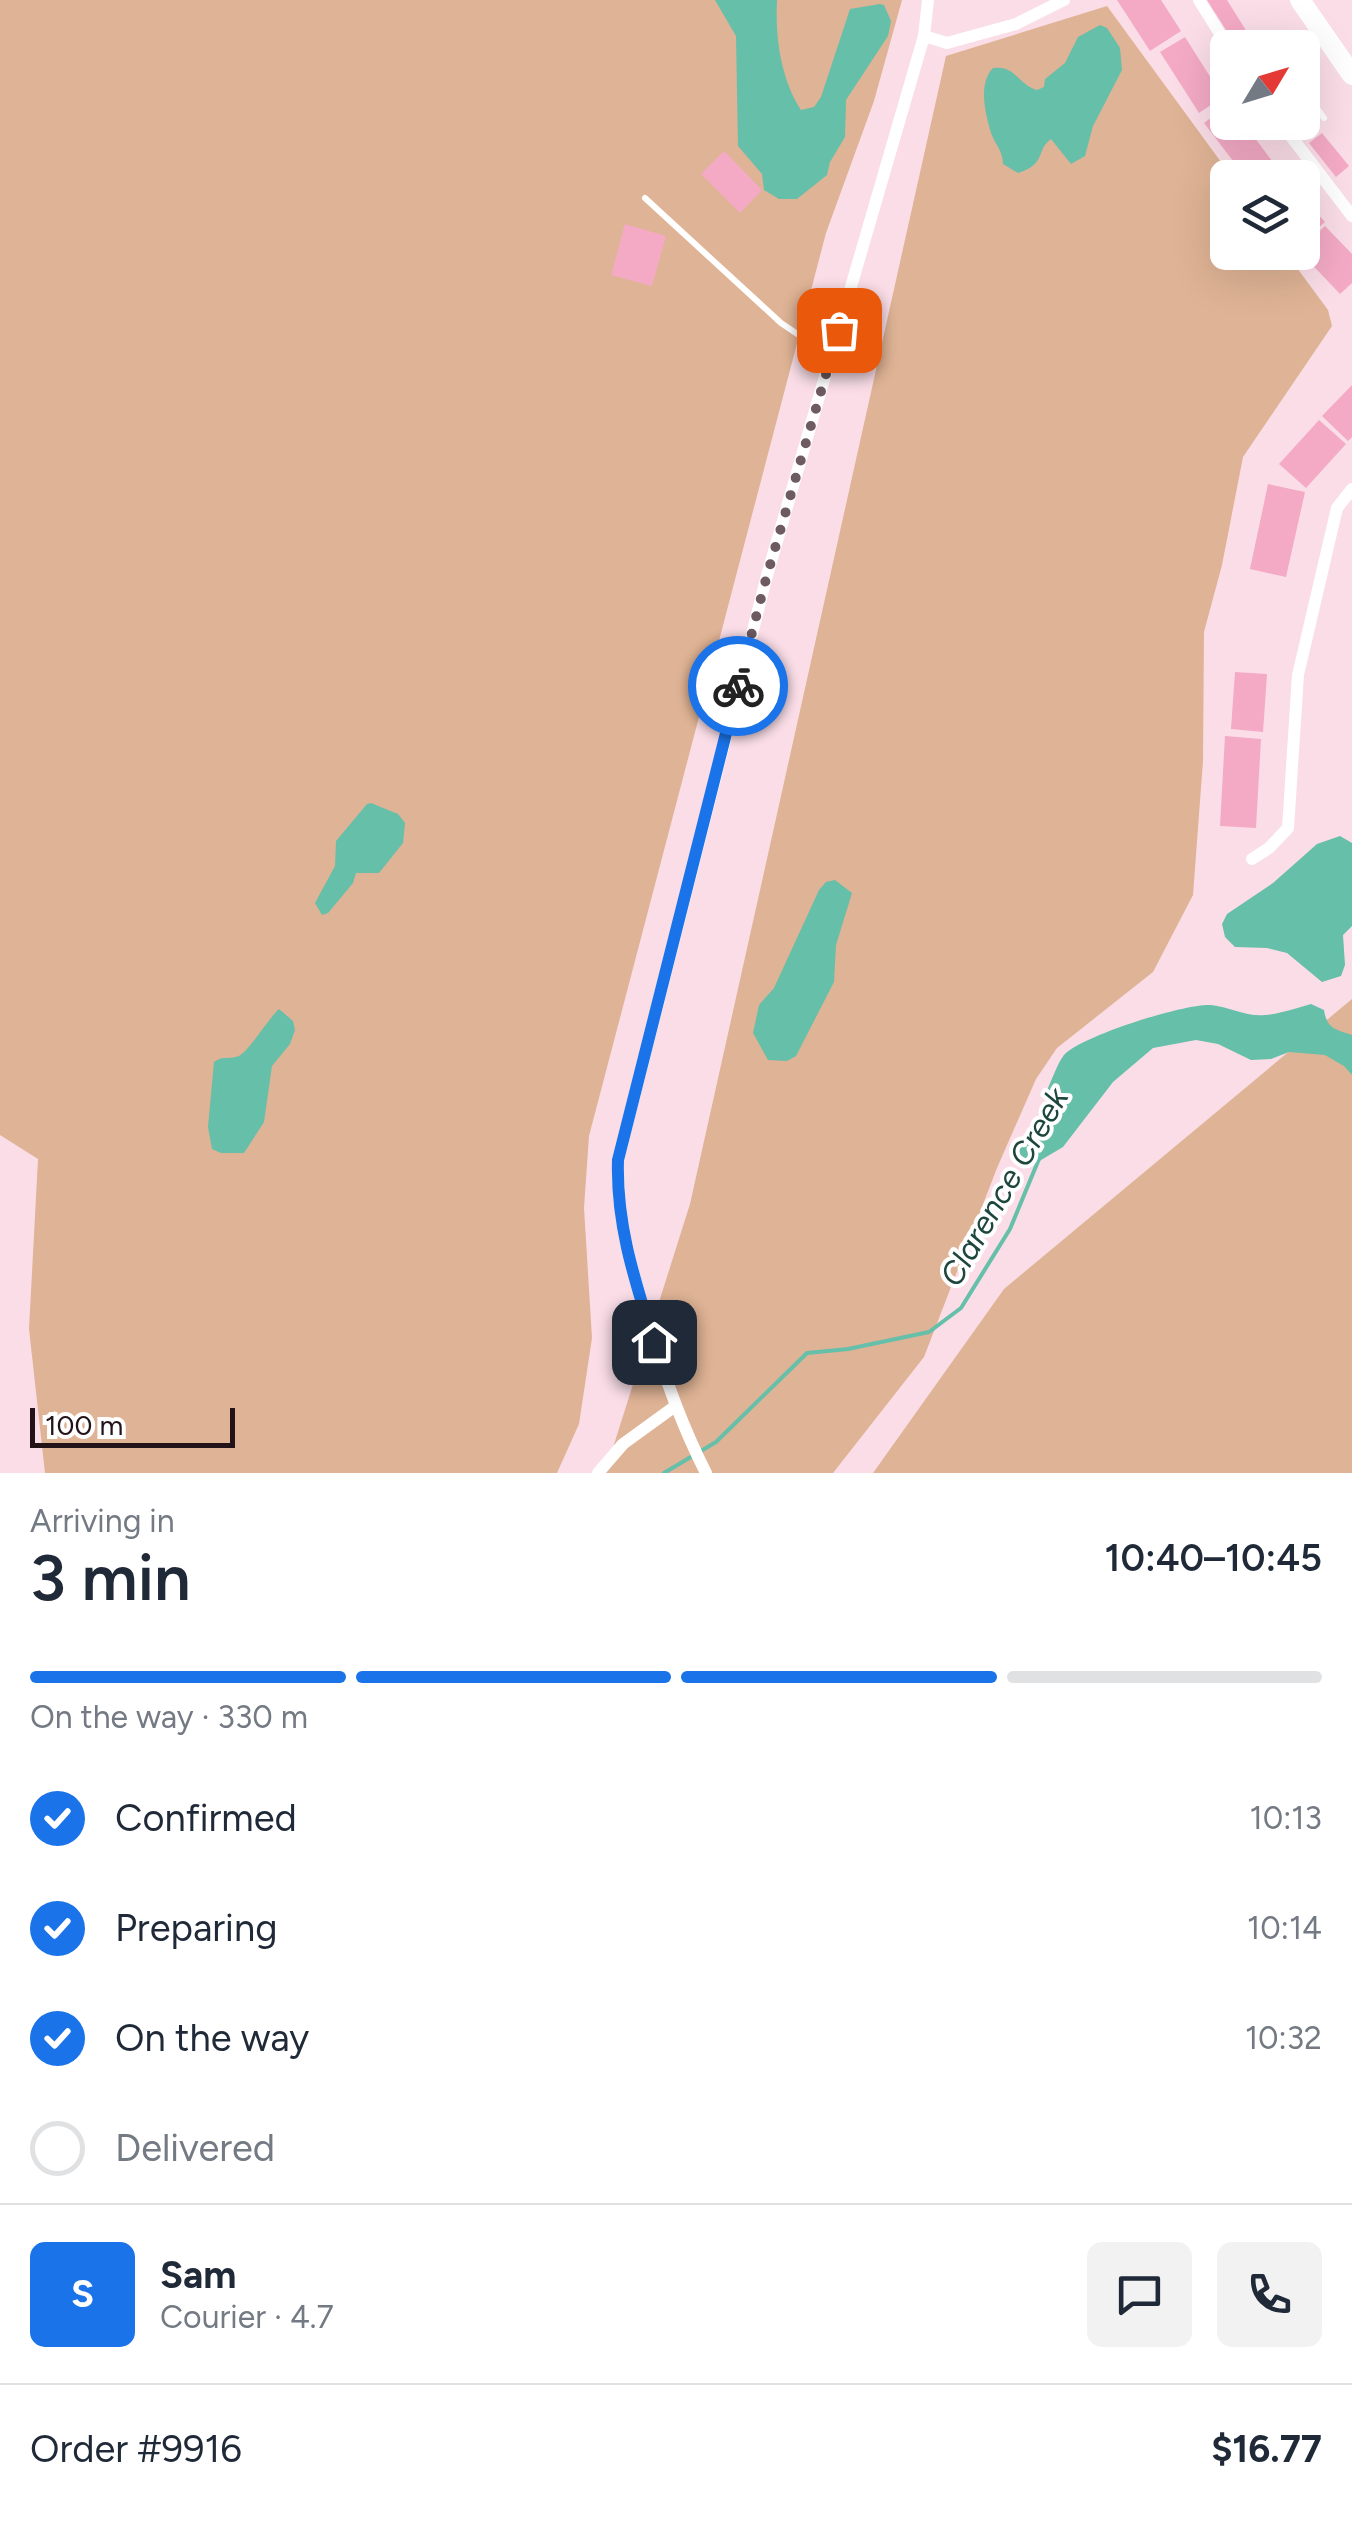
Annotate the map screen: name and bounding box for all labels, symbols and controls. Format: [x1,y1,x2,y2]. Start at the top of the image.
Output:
north arrow [1210,30,1320,140]
map controls [1210,30,1320,270]
button: layers [1210,160,1320,270]
pin [797,288,882,373]
icon: bag [812,303,867,358]
courier [688,636,788,736]
icon: bike [711,659,766,714]
water label: Clarence Creek [932,1080,1077,1293]
pin [612,1300,697,1385]
icon: home [627,1315,682,1370]
scale bar [30,1403,235,1448]
text: 100 m [45,1408,123,1442]
text: Arriving in [30,1502,175,1540]
text: 10:40–10:45 [1105,1535,1322,1581]
text: 3 min [30,1538,191,1616]
text: On the way · 330 m [30,1698,308,1736]
icon: check [30,1791,85,1846]
text: Confirmed [115,1795,297,1841]
text: 10:13 [1250,1799,1322,1837]
icon: check [30,1901,85,1956]
text: Preparing [115,1905,277,1951]
text: 10:14 [1247,1909,1322,1947]
icon: check [30,2011,85,2066]
text: On the way [115,2015,309,2061]
text: 10:32 [1245,2019,1322,2057]
text: Delivered [115,2125,275,2171]
button: chat [1087,2242,1192,2347]
button: phone [1217,2242,1322,2347]
text: Sam [160,2252,236,2298]
text: S [71,2271,94,2317]
text: Courier · 4.7 [160,2298,334,2336]
text: Order #9916 [30,2426,242,2472]
text: $16.77 [1211,2426,1322,2472]

